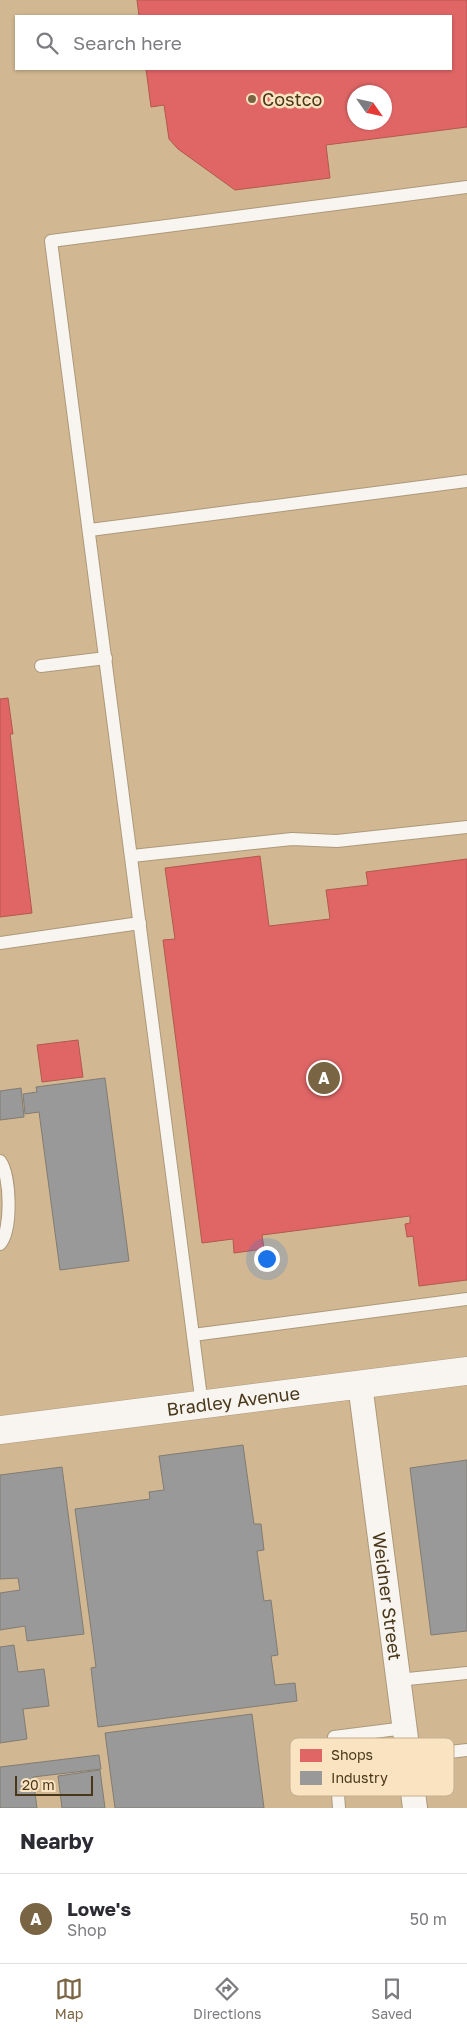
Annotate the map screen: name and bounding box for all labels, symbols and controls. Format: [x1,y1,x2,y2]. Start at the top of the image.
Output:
search box [15,15,452,70]
icon: search [33,29,61,57]
text: Search here [73,31,182,54]
north arrow [347,85,392,130]
place label: Costco [262,88,322,110]
marker: Costco [246,93,258,105]
pin: A [308,1059,340,1097]
your location [254,1246,280,1272]
street label: Bradley Avenue [165,1381,301,1420]
street label: Weidner Street [368,1531,407,1662]
legend [290,1738,454,1796]
text: Shops [331,1746,373,1763]
text: Industry [331,1769,388,1786]
scale bar [15,1773,92,1796]
text: 20 m [22,1776,55,1793]
text: Nearby [20,1828,94,1854]
text: Lowe's [67,1897,131,1920]
text: A [30,1909,42,1929]
text: 50 m [410,1909,447,1929]
text: Shop [67,1920,107,1940]
tab: Map [55,1975,83,2022]
tab: Directions [193,1975,262,2022]
tab: Saved [371,1975,412,2022]

